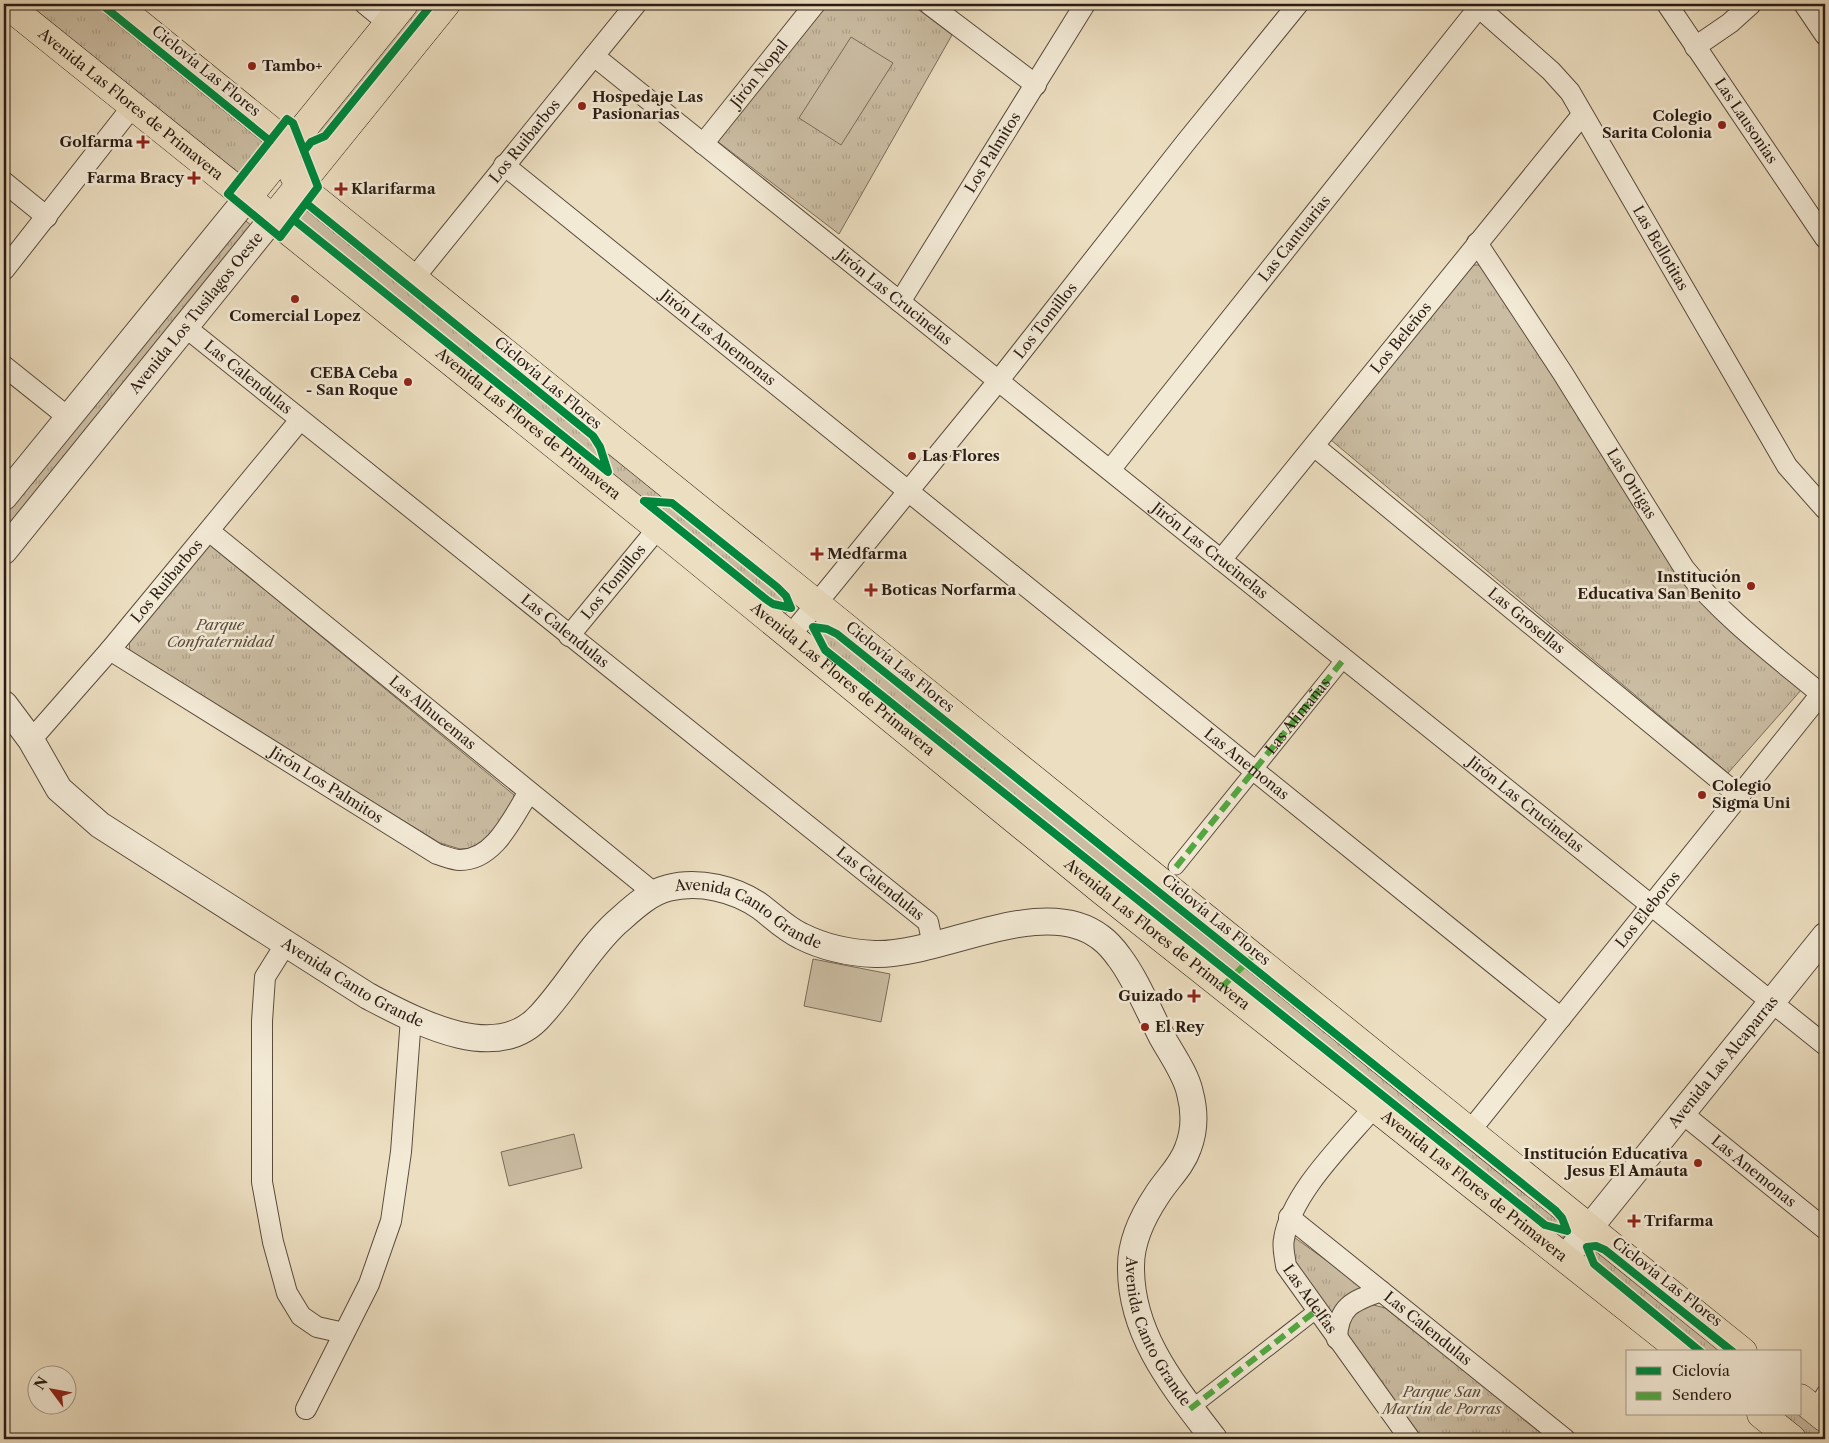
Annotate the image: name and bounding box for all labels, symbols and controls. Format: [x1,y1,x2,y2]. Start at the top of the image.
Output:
street label: Ciclovía Las Flores [148,21,264,120]
street label: Avenida Las Flores de Primavera [34,23,227,184]
street label: Jirón Nopal [725,35,792,113]
place label: Tambo+ [262,56,323,75]
marker: Tambo+ [246,60,258,72]
street label: Las Lausonias [1711,74,1782,167]
place label: Hospedaje Las Pasionarias [592,87,703,123]
street label: Los Ruibarbos [485,95,564,187]
marker: Hospedaje Las Pasionarias [576,100,588,112]
place label: Colegio Sarita Colonia [1602,106,1712,142]
street label: Los Palmitos [960,108,1025,196]
marker: Colegio Sarita Colonia [1716,119,1728,131]
place label: Golfarma [60,132,133,151]
marker: Golfarma [137,136,149,148]
place label: Farma Bracy [87,168,185,187]
marker: Farma Bracy [188,172,200,184]
place label: Klarifarma [351,179,436,198]
marker: Klarifarma [335,183,347,195]
street label: Las Cantuarias [1254,191,1334,285]
street label: Las Bellotitas [1629,202,1693,294]
street label: Avenida Los Tusilagos Oeste [124,228,267,398]
street label: Jirón Las Crucinelas [831,243,956,349]
street label: Los Tomillos [1010,278,1081,362]
street label: Jirón Las Anemonas [655,284,780,389]
marker: Comercial Lopez [289,293,301,305]
street label: Los Beleños [1366,298,1435,377]
place label: Comercial Lopez [229,306,361,325]
street label: Ciclovía Las Flores [491,332,606,433]
street label: Las Calendulas [200,336,296,418]
street label: Avenida Las Flores de Primavera [431,343,625,503]
place label: CEBA Ceba - San Roque [306,363,398,399]
marker: CEBA Ceba - San Roque [402,376,414,388]
street label: Las Ortigas [1603,445,1661,522]
place label: Las Flores [922,446,1000,465]
marker: Las Flores [906,450,918,462]
street label: Jirón Las Crucinelas [1147,497,1272,603]
street label: Los Ruibarbos [126,535,206,626]
street label: Los Tomillos [577,540,650,623]
place label: Medfarma [827,544,908,563]
marker: Medfarma [811,548,823,560]
place label: Institución Educativa San Benito [1577,567,1742,603]
place label: Boticas Norfarma [881,580,1017,599]
marker: Institución Educativa San Benito [1745,580,1757,592]
street label: Las Grosellas [1484,583,1569,658]
marker: Boticas Norfarma [865,584,877,596]
street label: Las Calendulas [517,590,613,672]
street label: Avenida Las Flores de Primavera [746,597,939,759]
park label: Parque Confraternidad [167,615,275,651]
street label: Ciclovía Las Flores [842,617,958,716]
street label: Las Alhucemas [385,671,480,753]
street label: Las Alimañas [1261,673,1334,758]
street label: Las Anemonas [1200,724,1293,804]
street label: Jirón Los Palmitos [265,741,387,827]
street label: Jirón Las Crucinelas [1463,751,1588,856]
place label: Colegio Sigma Uni [1712,776,1791,812]
marker: Colegio Sigma Uni [1696,789,1708,801]
street label: Las Calendulas [833,842,928,924]
street label: Avenida Las Flores de Primavera [1060,853,1254,1014]
street label: Los Eleboros [1611,867,1684,951]
street label: Ciclovía Las Flores [1158,870,1274,969]
street label: Avenida Canto Grande [673,875,824,953]
street label: Avenida Canto Grande [277,933,427,1031]
place label: Guizado [1118,986,1183,1005]
marker: Guizado [1187,989,1201,1003]
street label: Avenida Las Alcaparras [1663,992,1782,1132]
place label: El Rey [1155,1017,1205,1036]
marker: El Rey [1139,1021,1151,1033]
street label: Avenida Las Flores de Primavera [1377,1106,1571,1265]
street label: Las Anemonas [1708,1131,1800,1211]
place label: Institución Educativa Jesus El Amauta [1523,1144,1688,1180]
marker: Institución Educativa Jesus El Amauta [1692,1157,1704,1169]
place label: Trifarma [1644,1211,1714,1230]
marker: Trifarma [1628,1215,1640,1227]
street label: Ciclovía Las Flores [1609,1233,1726,1330]
street label: Avenida Canto Grande [1122,1255,1196,1410]
street label: Las Adelfas [1279,1261,1341,1337]
street label: Las Calendulas [1380,1287,1476,1369]
legend [1626,1350,1802,1416]
text: Ciclovía [1672,1361,1730,1380]
north arrow [28,1366,78,1416]
text: N [30,1373,52,1393]
park label: Parque San Martín de Porras [1380,1382,1502,1418]
text: Sendero [1672,1385,1732,1404]

